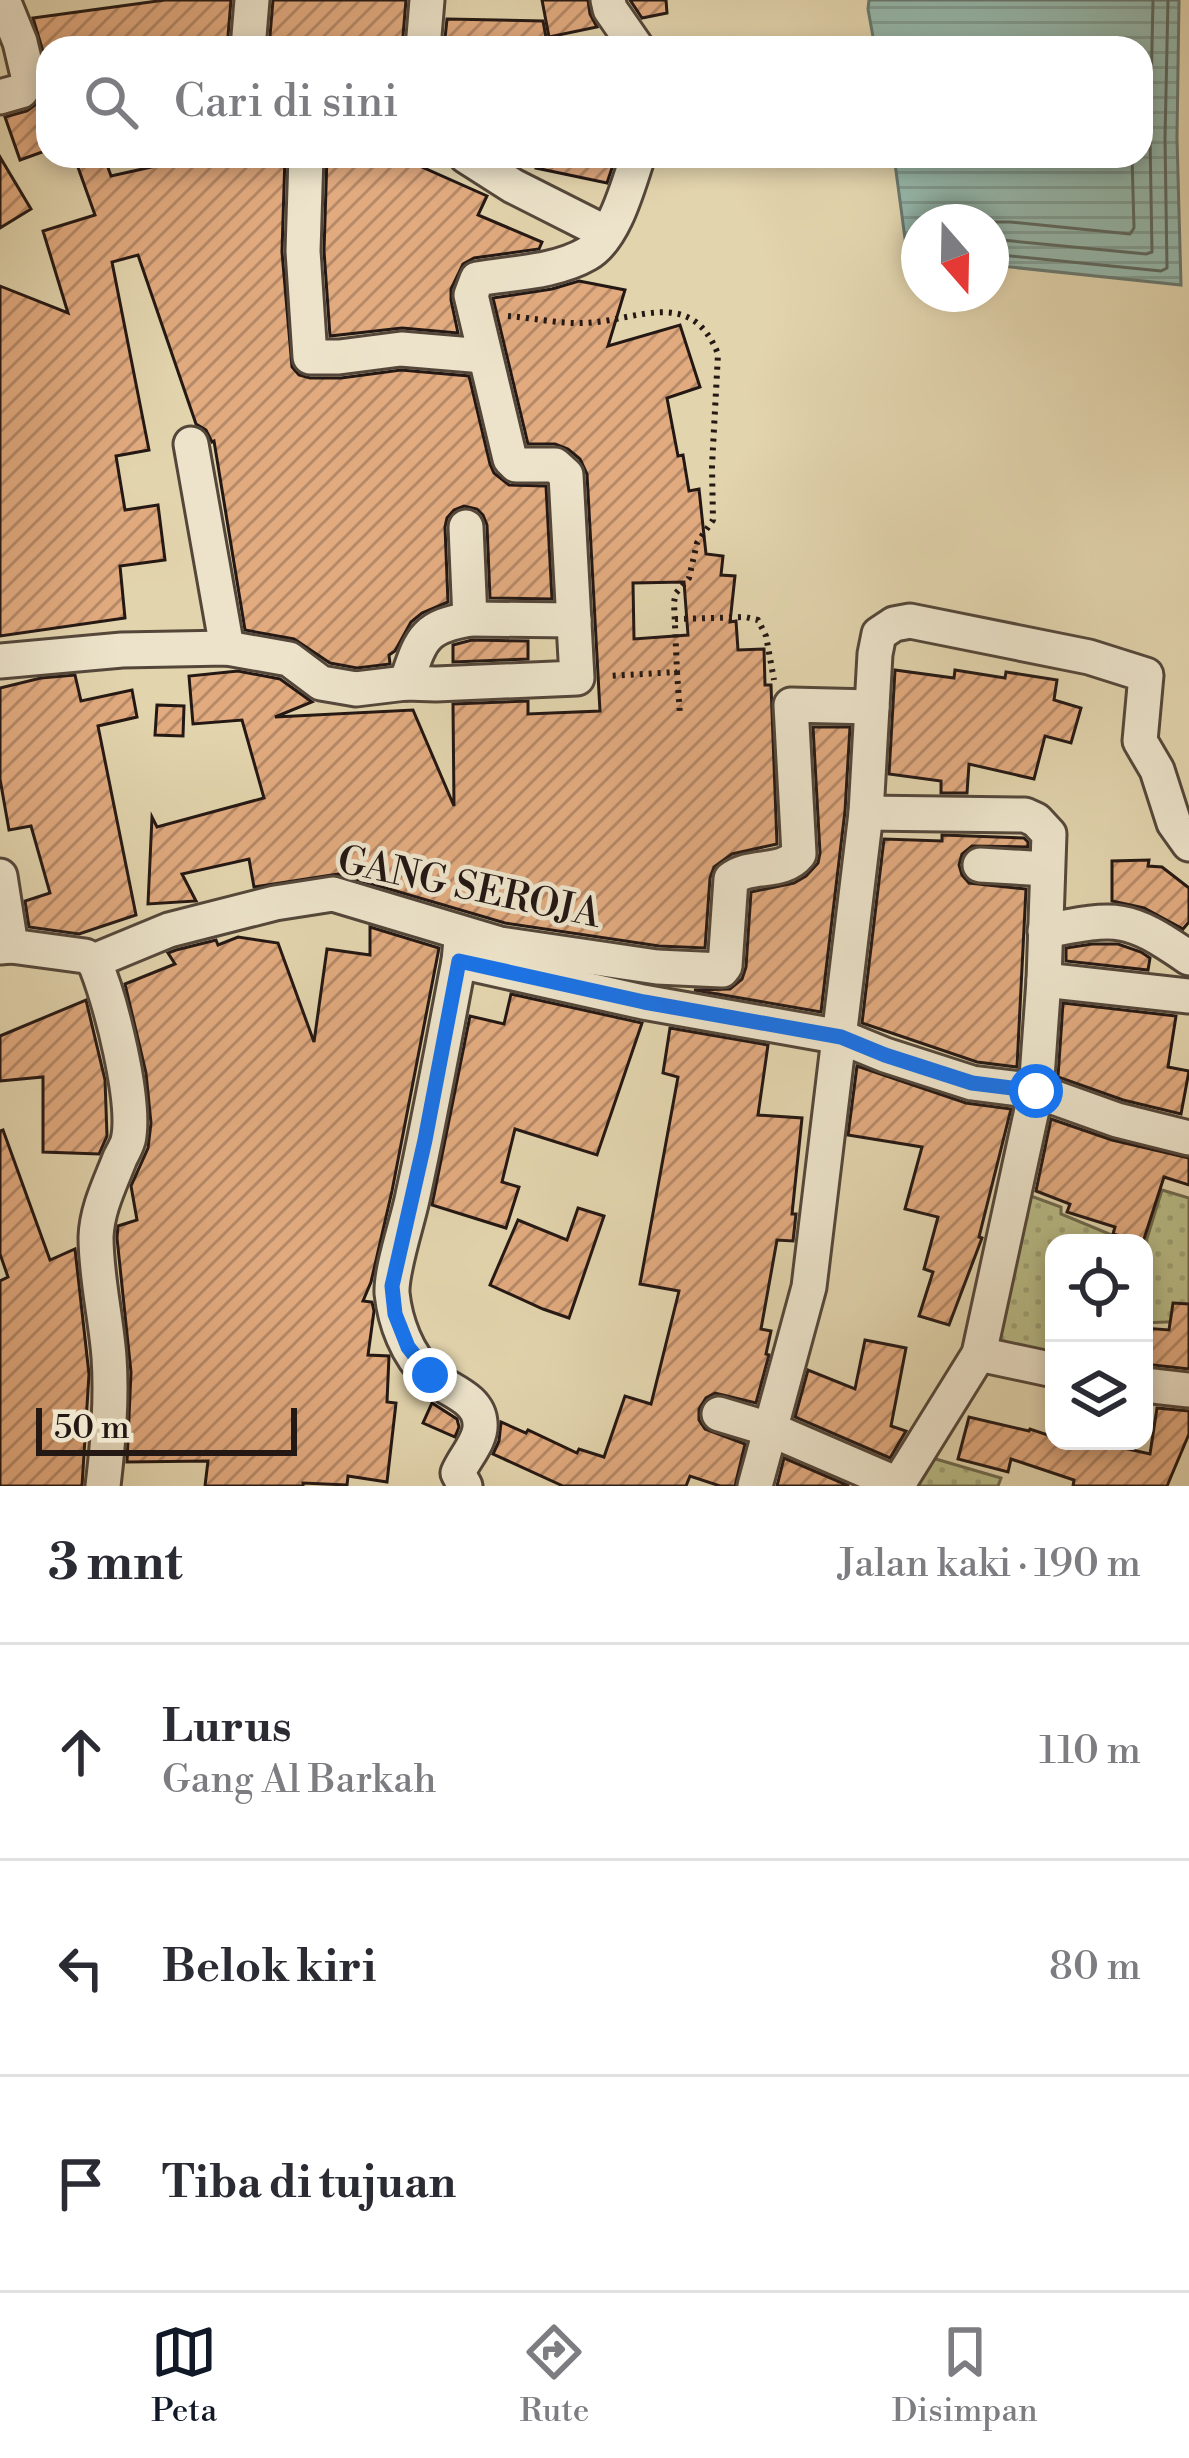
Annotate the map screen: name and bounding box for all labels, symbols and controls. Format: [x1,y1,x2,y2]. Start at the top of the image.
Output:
search box [36,36,1153,168]
icon: search [78,69,144,135]
text: Cari di sini [174,74,398,131]
north arrow [901,204,1009,312]
street label: GANG SEROJA [333,836,606,940]
route start [1009,1064,1063,1118]
map controls [1045,1234,1153,1450]
button: locate [1045,1234,1153,1342]
button: layers [1045,1342,1153,1450]
route end [403,1348,457,1402]
scale bar [36,1402,297,1455]
text: 50 m [54,1408,130,1449]
text: 3 mnt [48,1532,183,1596]
text: Jalan kaki · 190 m [838,1540,1141,1589]
text: Lurus [162,1699,292,1756]
icon: ahead [48,1719,114,1785]
text: 110 m [1039,1727,1141,1776]
text: Gang Al Barkah [162,1756,436,1805]
icon: left [48,1935,114,2001]
text: Belok kiri [162,1939,376,1996]
text: 80 m [1049,1943,1141,1992]
icon: arrive [48,2151,114,2217]
text: Tiba di tujuan [162,2155,456,2212]
tab: Peta [151,2319,217,2432]
tab: Rute [520,2319,589,2432]
tab: Disimpan [892,2319,1038,2432]

